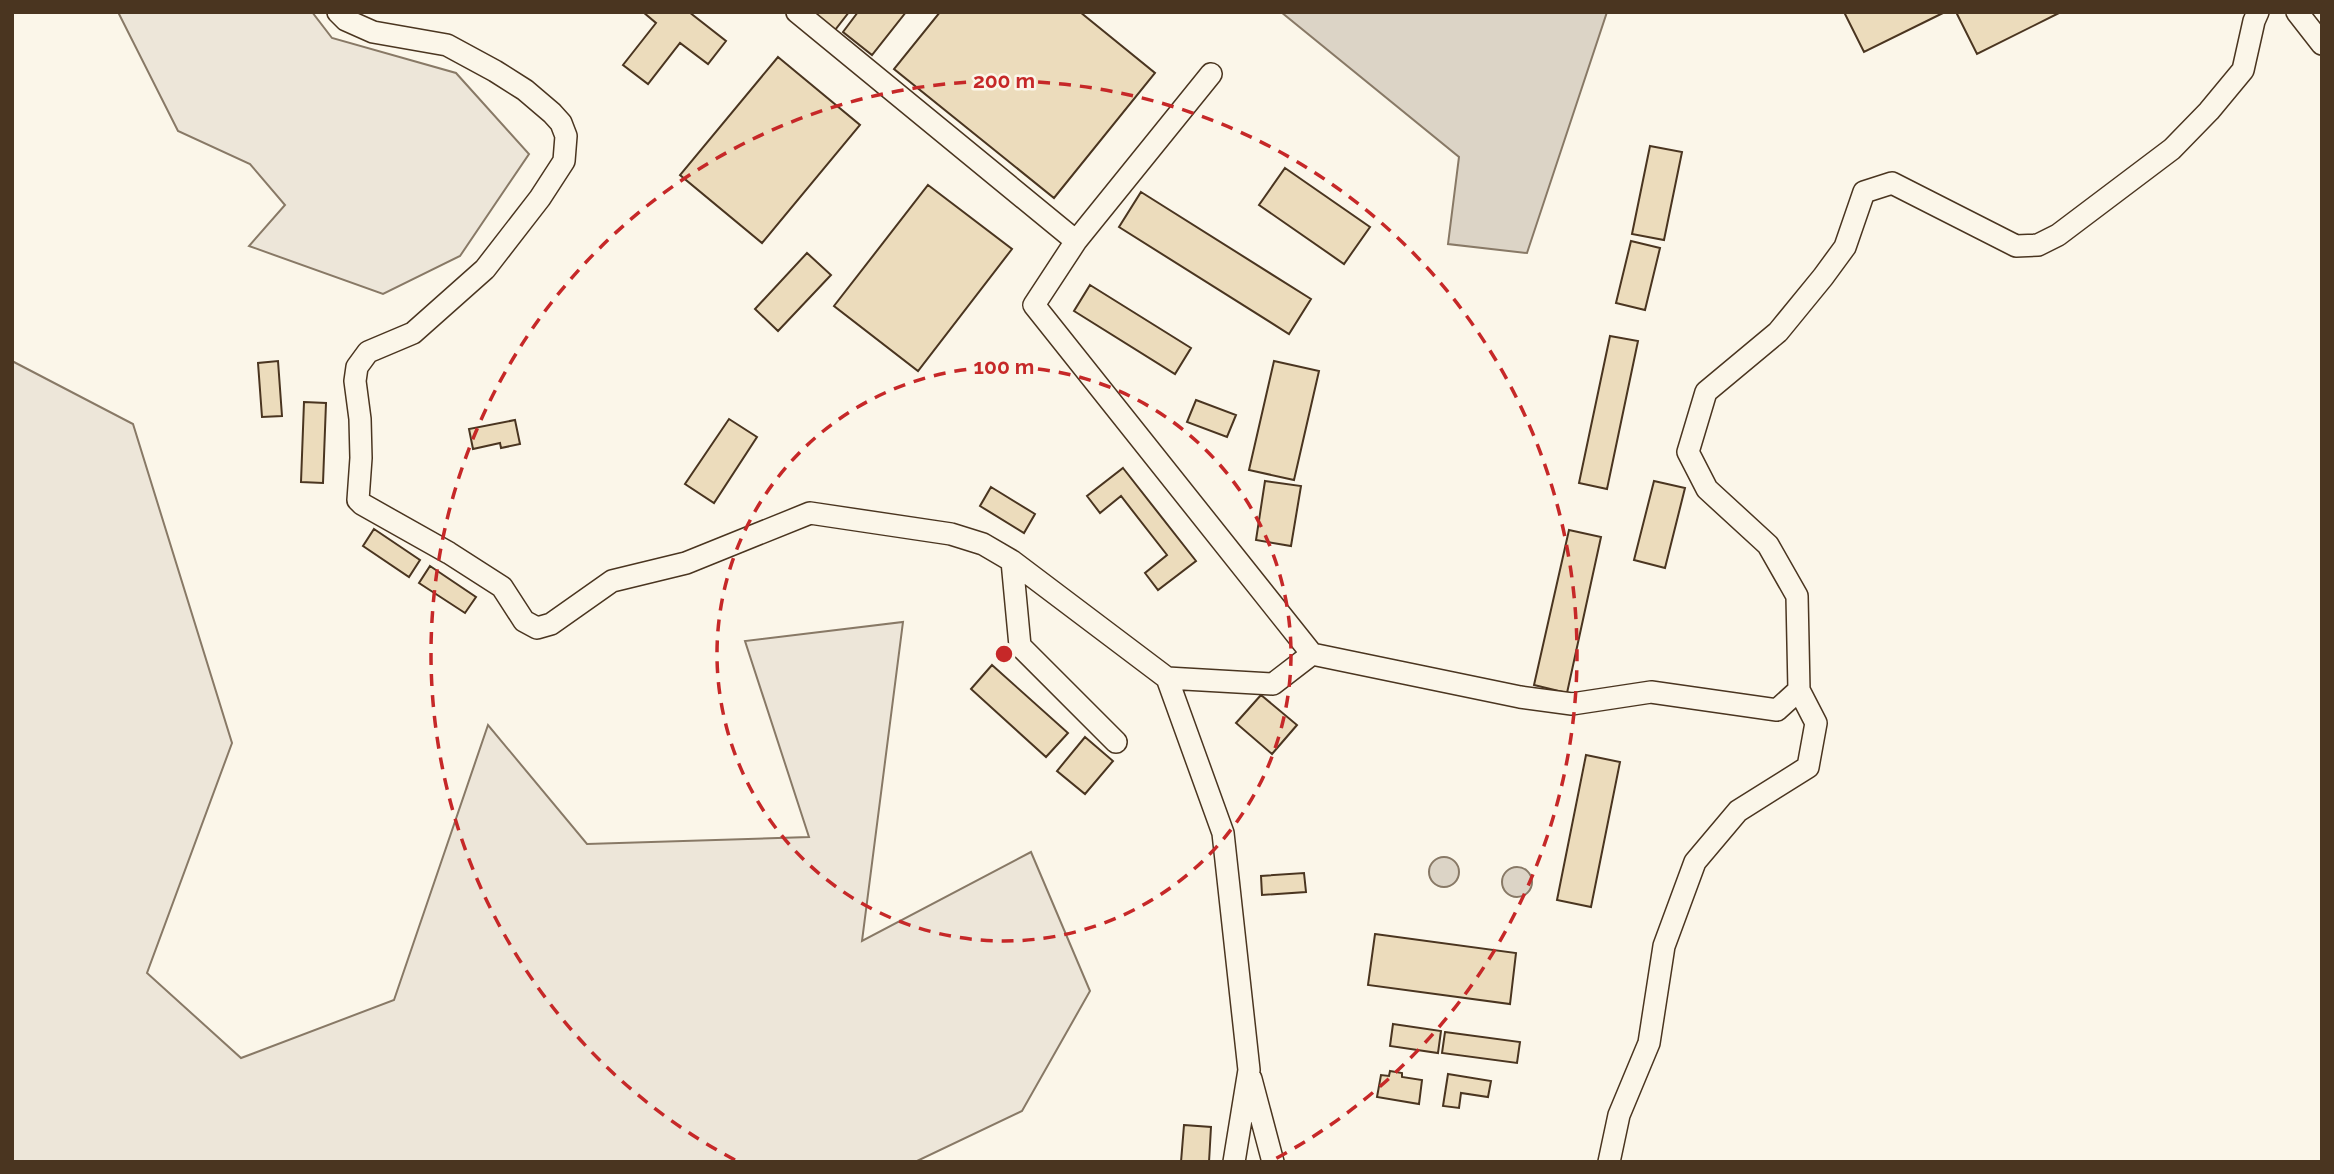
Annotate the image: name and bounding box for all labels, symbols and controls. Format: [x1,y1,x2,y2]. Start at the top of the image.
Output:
text: 200 m [973,68,1035,93]
text: 100 m [974,354,1034,379]
centre of rings [992,642,1016,666]

